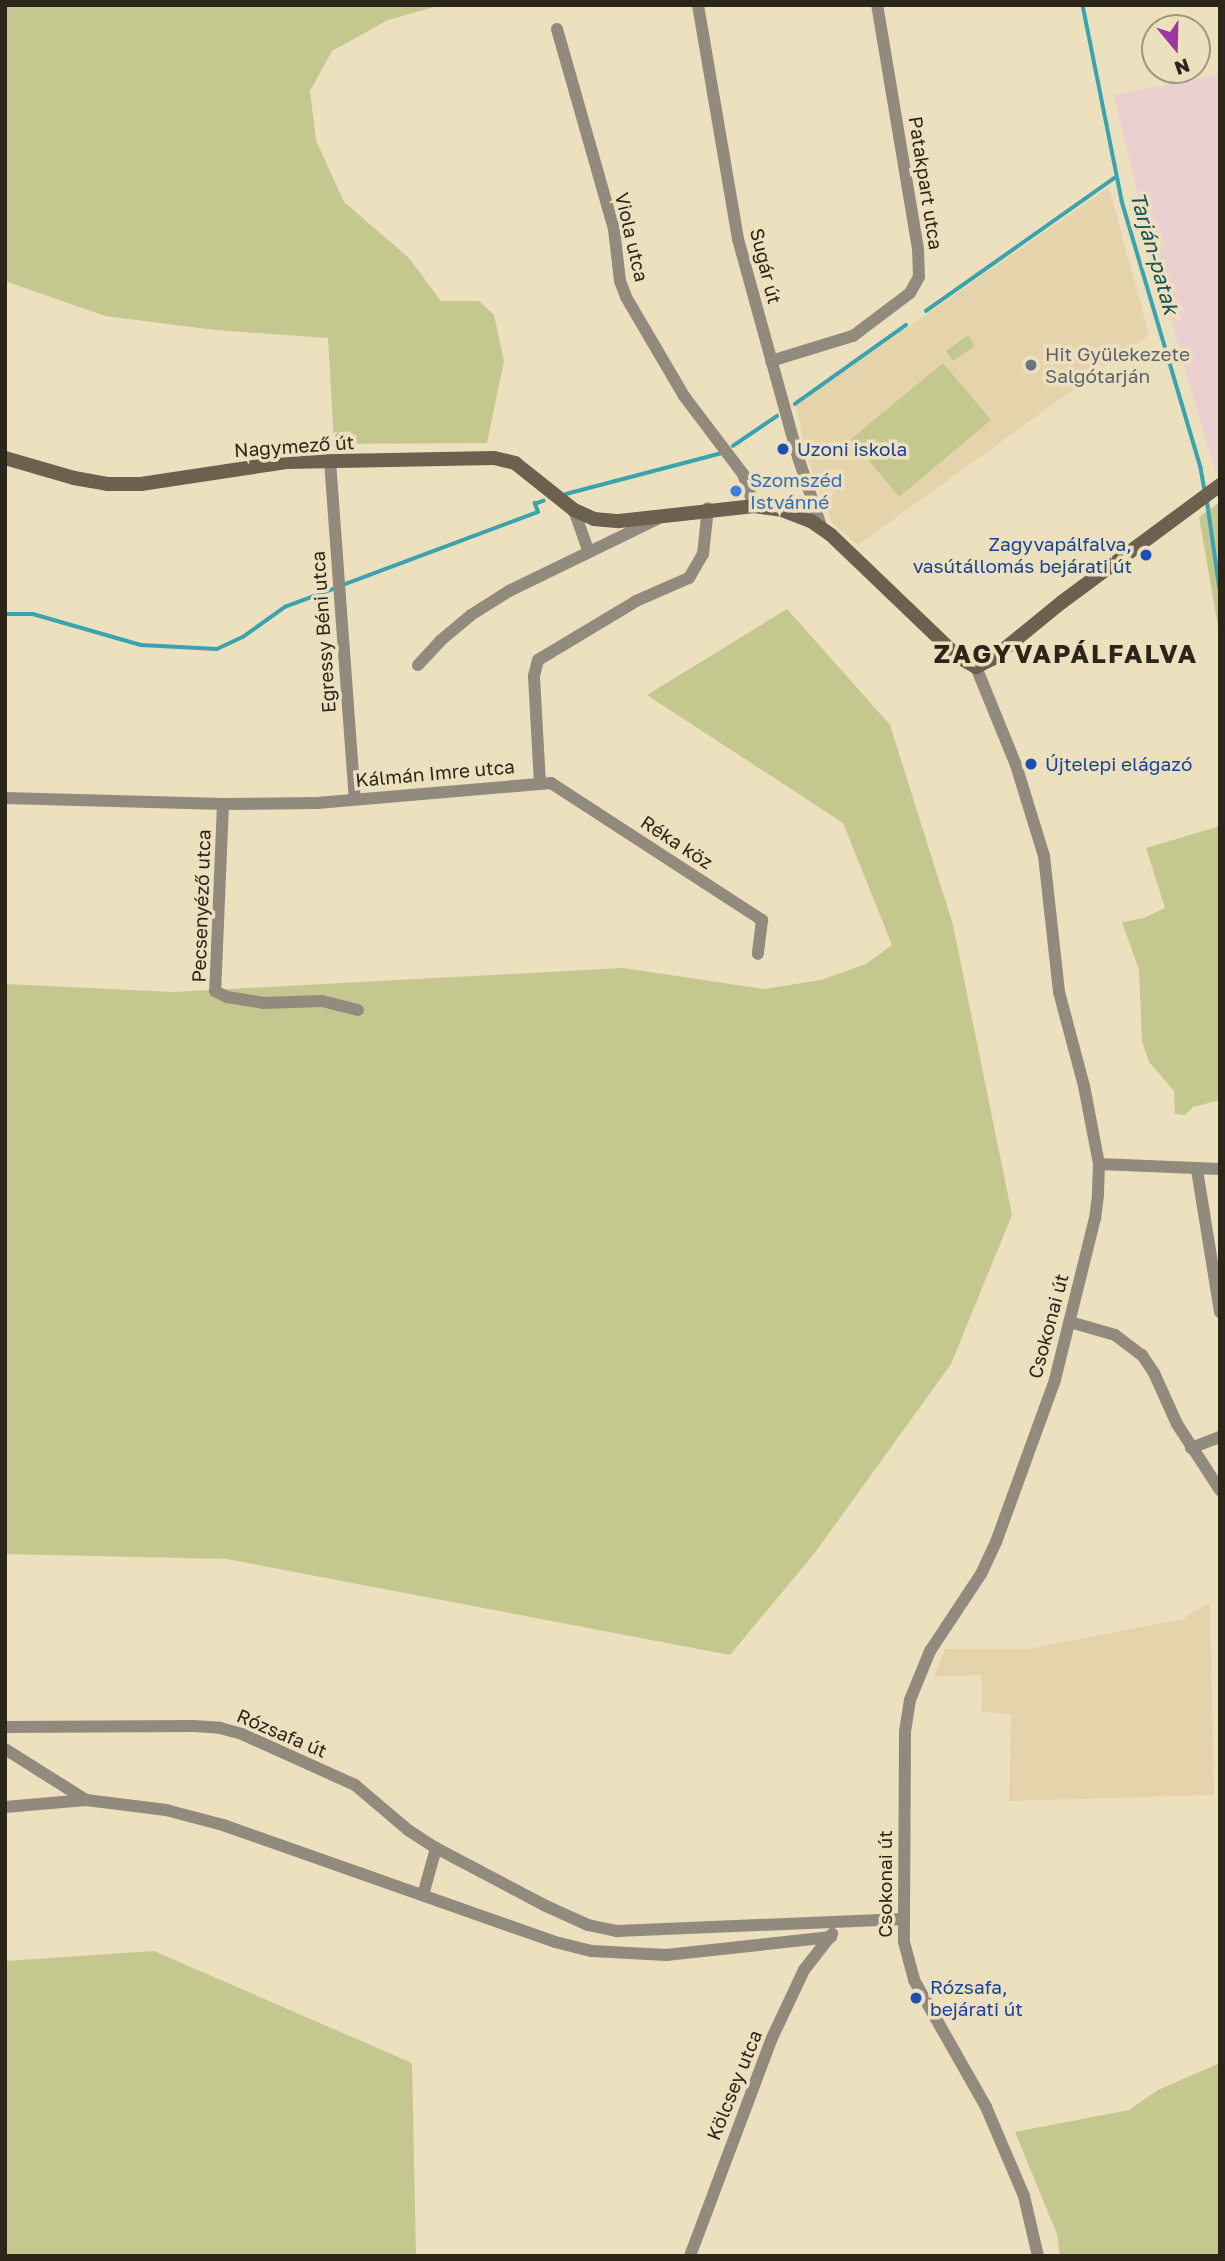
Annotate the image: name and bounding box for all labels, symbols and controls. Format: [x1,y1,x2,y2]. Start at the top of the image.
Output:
north arrow [1141,14,1211,84]
text: N [1172,54,1193,81]
street label: Patakpart utca [904,115,948,251]
water label: Tarján-patak [1125,189,1185,317]
street label: Viola utca [611,190,653,284]
street label: Sugár út [746,226,786,306]
place label: Hit Gyülekezete Salgótarján [1045,343,1190,387]
marker: Hit Gyülekezete Salgótarján [1023,357,1039,373]
street label: Nagymező út [233,430,355,462]
place label: Uzoni iskola [797,438,907,460]
marker: Uzoni iskola [775,441,791,457]
place label: Szomszéd Istvánné [750,469,842,513]
marker: Szomszéd Istvánné [728,483,744,499]
place label: Zagyvapálfalva, vasútállomás bejárati út [913,533,1132,577]
marker: Zagyvapálfalva, vasútállomás bejárati út [1138,547,1154,563]
street label: Egressy Béni utca [306,550,340,714]
district label: ZAGYVAPÁLFALVA [936,638,1196,670]
place label: Újtelepi elágazó [1045,753,1192,775]
street label: Kálmán Imre utca [354,755,516,791]
marker: Újtelepi elágazó [1023,756,1039,772]
street label: Réka köz [637,810,717,874]
street label: Pecsenyéző utca [187,829,215,983]
street label: Csokonai út [1023,1271,1073,1381]
street label: Rózsafa út [233,1704,331,1762]
street label: Csokonai út [874,1830,896,1938]
place label: Rózsafa, bejárati út [930,1976,1023,2020]
marker: Rózsafa, bejárati út [908,1990,924,2006]
street label: Kölcsey utca [702,2027,766,2143]

